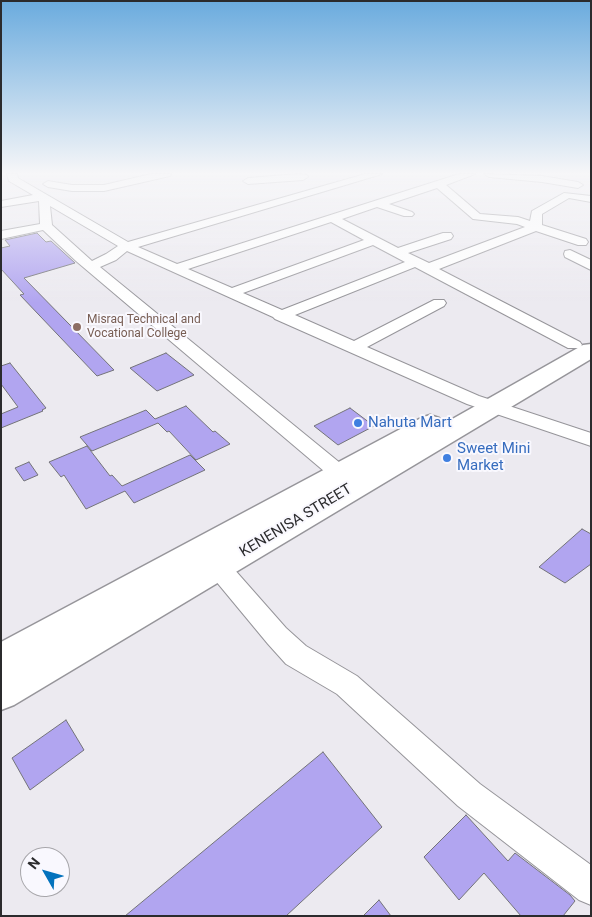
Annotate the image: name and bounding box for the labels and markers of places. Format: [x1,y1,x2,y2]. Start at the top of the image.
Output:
place label: Misraq Technical and Vocational College [87,313,201,341]
marker: Misraq Technical and Vocational College [71,321,83,333]
place label: Nahuta Mart [368,414,452,432]
marker: Nahuta Mart [352,417,364,429]
place label: Sweet Mini Market [457,440,530,475]
marker: Sweet Mini Market [441,452,453,464]

